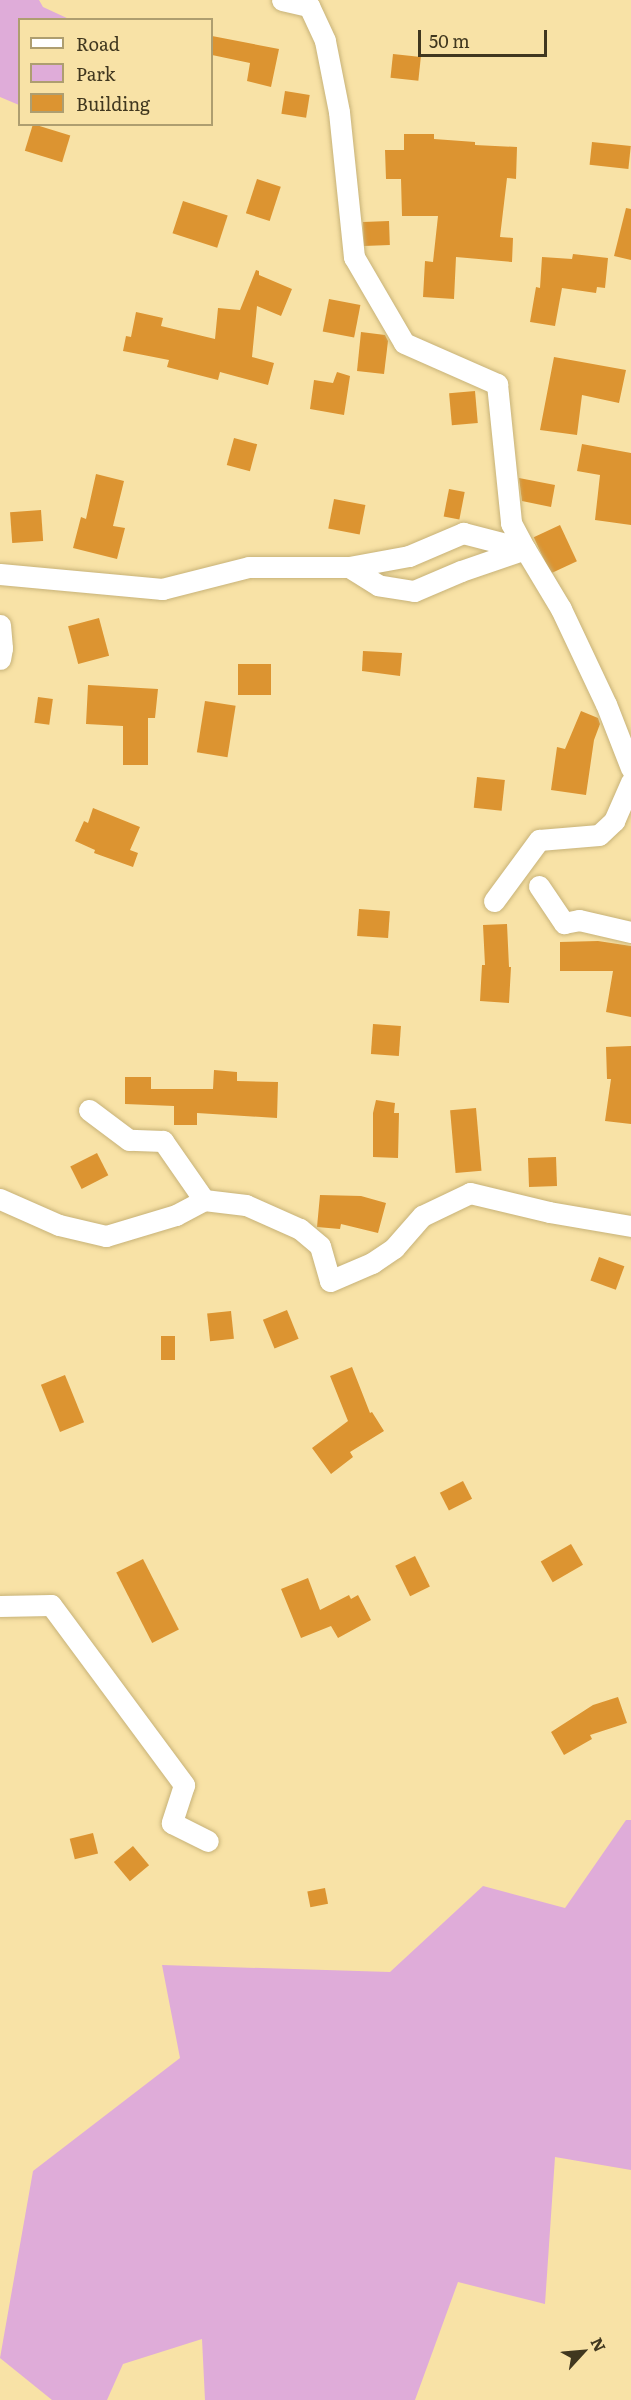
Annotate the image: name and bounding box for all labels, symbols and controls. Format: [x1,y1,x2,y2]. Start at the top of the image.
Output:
legend [18,18,213,126]
scale bar [421,18,550,56]
text: 50 m [429,27,470,54]
text: Road [76,30,120,57]
text: Park [76,60,115,87]
text: Building [76,90,150,117]
north arrow [553,2322,613,2382]
text: N [585,2333,613,2355]

